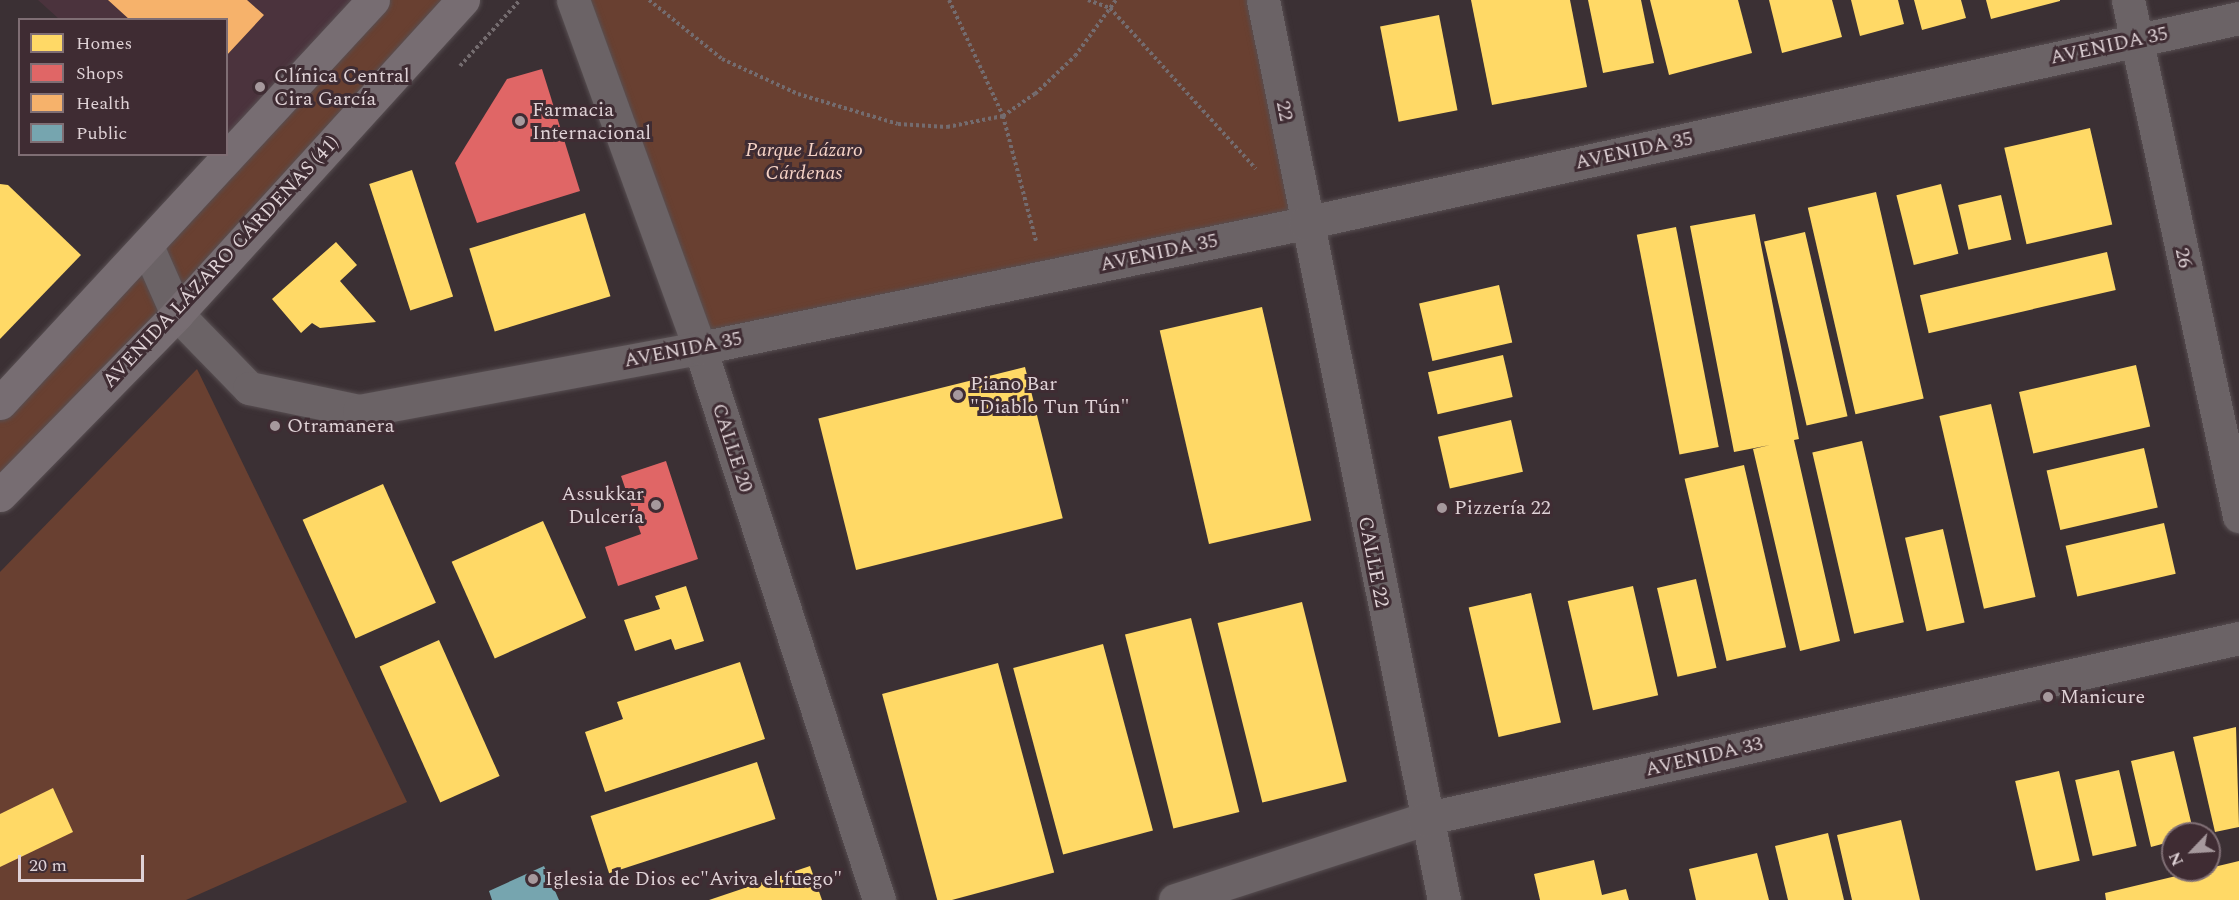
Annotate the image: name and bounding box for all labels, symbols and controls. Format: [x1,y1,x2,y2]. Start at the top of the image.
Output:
legend [18,18,228,156]
street label: AVENIDA 35 [2048,22,2170,70]
text: Homes [76,30,132,57]
text: Shops [76,60,124,87]
place label: Clínica Central Cira García [274,64,410,111]
marker: Clínica Central Cira García [251,78,269,96]
text: Health [76,90,130,117]
place label: Farmacia Internacional [532,98,651,145]
street label: 22 [1270,99,1298,123]
marker: Farmacia Internacional [513,114,527,128]
text: Public [76,120,127,147]
street label: AVENIDA 35 [1573,127,1695,175]
street label: AVENIDA LÁZARO CÁRDENAS (41) [98,131,344,393]
park label: Parque Lázaro Cárdenas [745,138,863,185]
street label: AVENIDA 35 [1098,229,1220,277]
street label: 26 [2169,246,2197,270]
street label: AVENIDA 35 [622,327,744,373]
place label: Piano Bar "Diablo Tun Tún" [970,372,1130,419]
marker: Piano Bar "Diablo Tun Tún" [951,388,965,402]
street label: CALLE 20 [706,401,758,495]
place label: Otramanera [287,414,394,438]
marker: Otramanera [268,419,282,433]
place label: Assukkar Dulcería [561,482,644,529]
place label: Pizzería 22 [1454,496,1551,520]
marker: Assukkar Dulcería [649,498,663,512]
marker: Pizzería 22 [1435,501,1449,515]
street label: CALLE 22 [1352,515,1394,609]
place label: Manicure [2060,685,2145,709]
marker: Manicure [2041,690,2055,704]
street label: AVENIDA 33 [1643,732,1765,782]
north arrow [2161,822,2221,882]
scale bar [21,843,147,881]
text: N [2163,848,2190,870]
text: 20 m [29,852,67,879]
place label: Iglesia de Dios ec"Aviva el fuego" [545,867,842,891]
marker: Iglesia de Dios ec"Aviva el fuego" [526,872,540,886]

